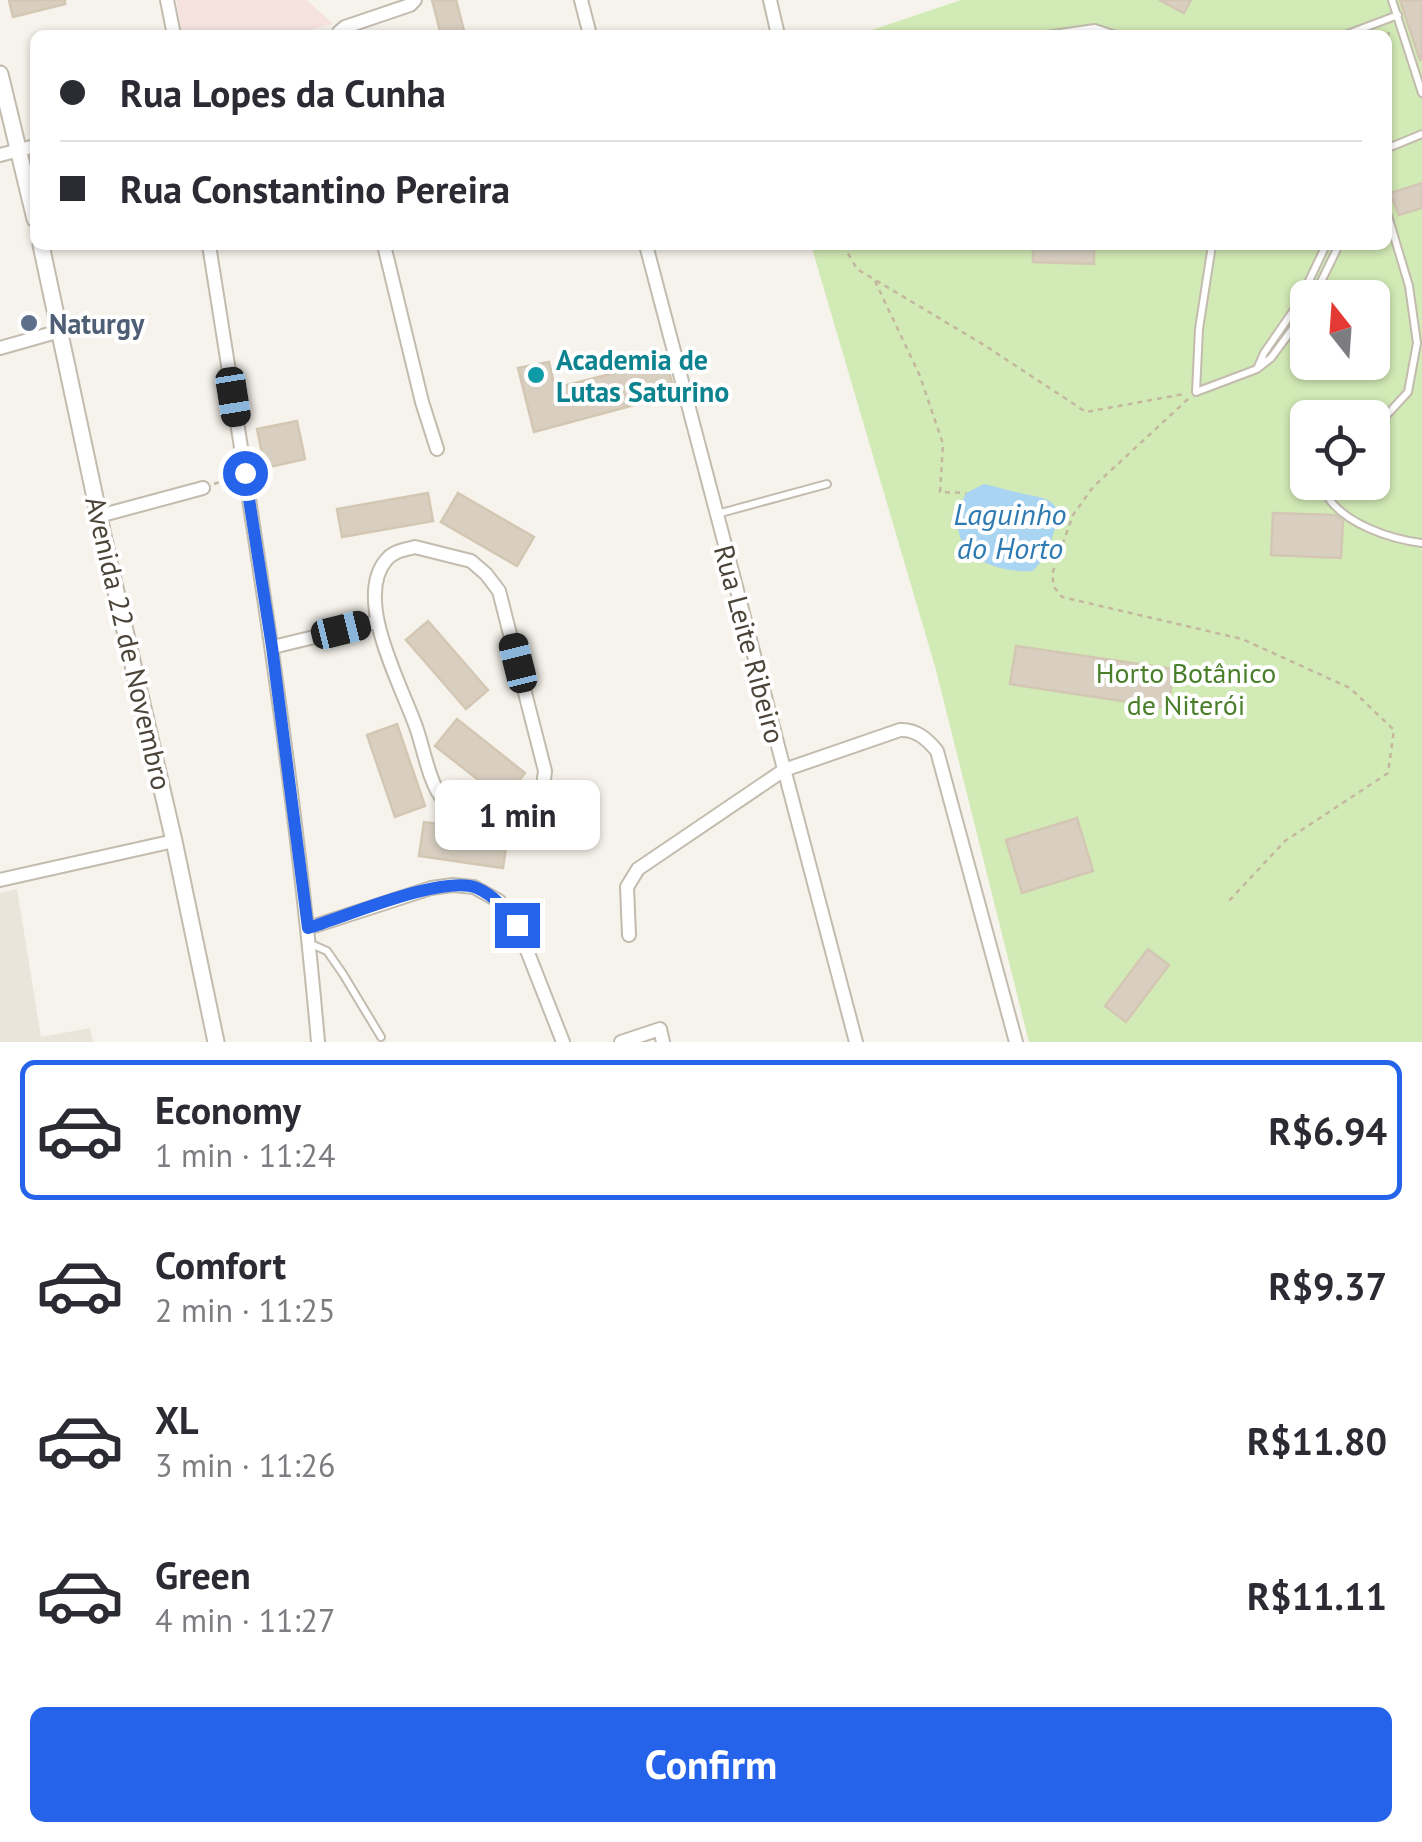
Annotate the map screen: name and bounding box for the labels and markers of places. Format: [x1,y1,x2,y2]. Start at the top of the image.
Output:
place label: Naturgy [49,305,145,342]
marker: Naturgy [18,312,40,334]
place label: Academia de Lutas Saturino [556,341,729,410]
marker: Academia de Lutas Saturino [525,364,547,386]

